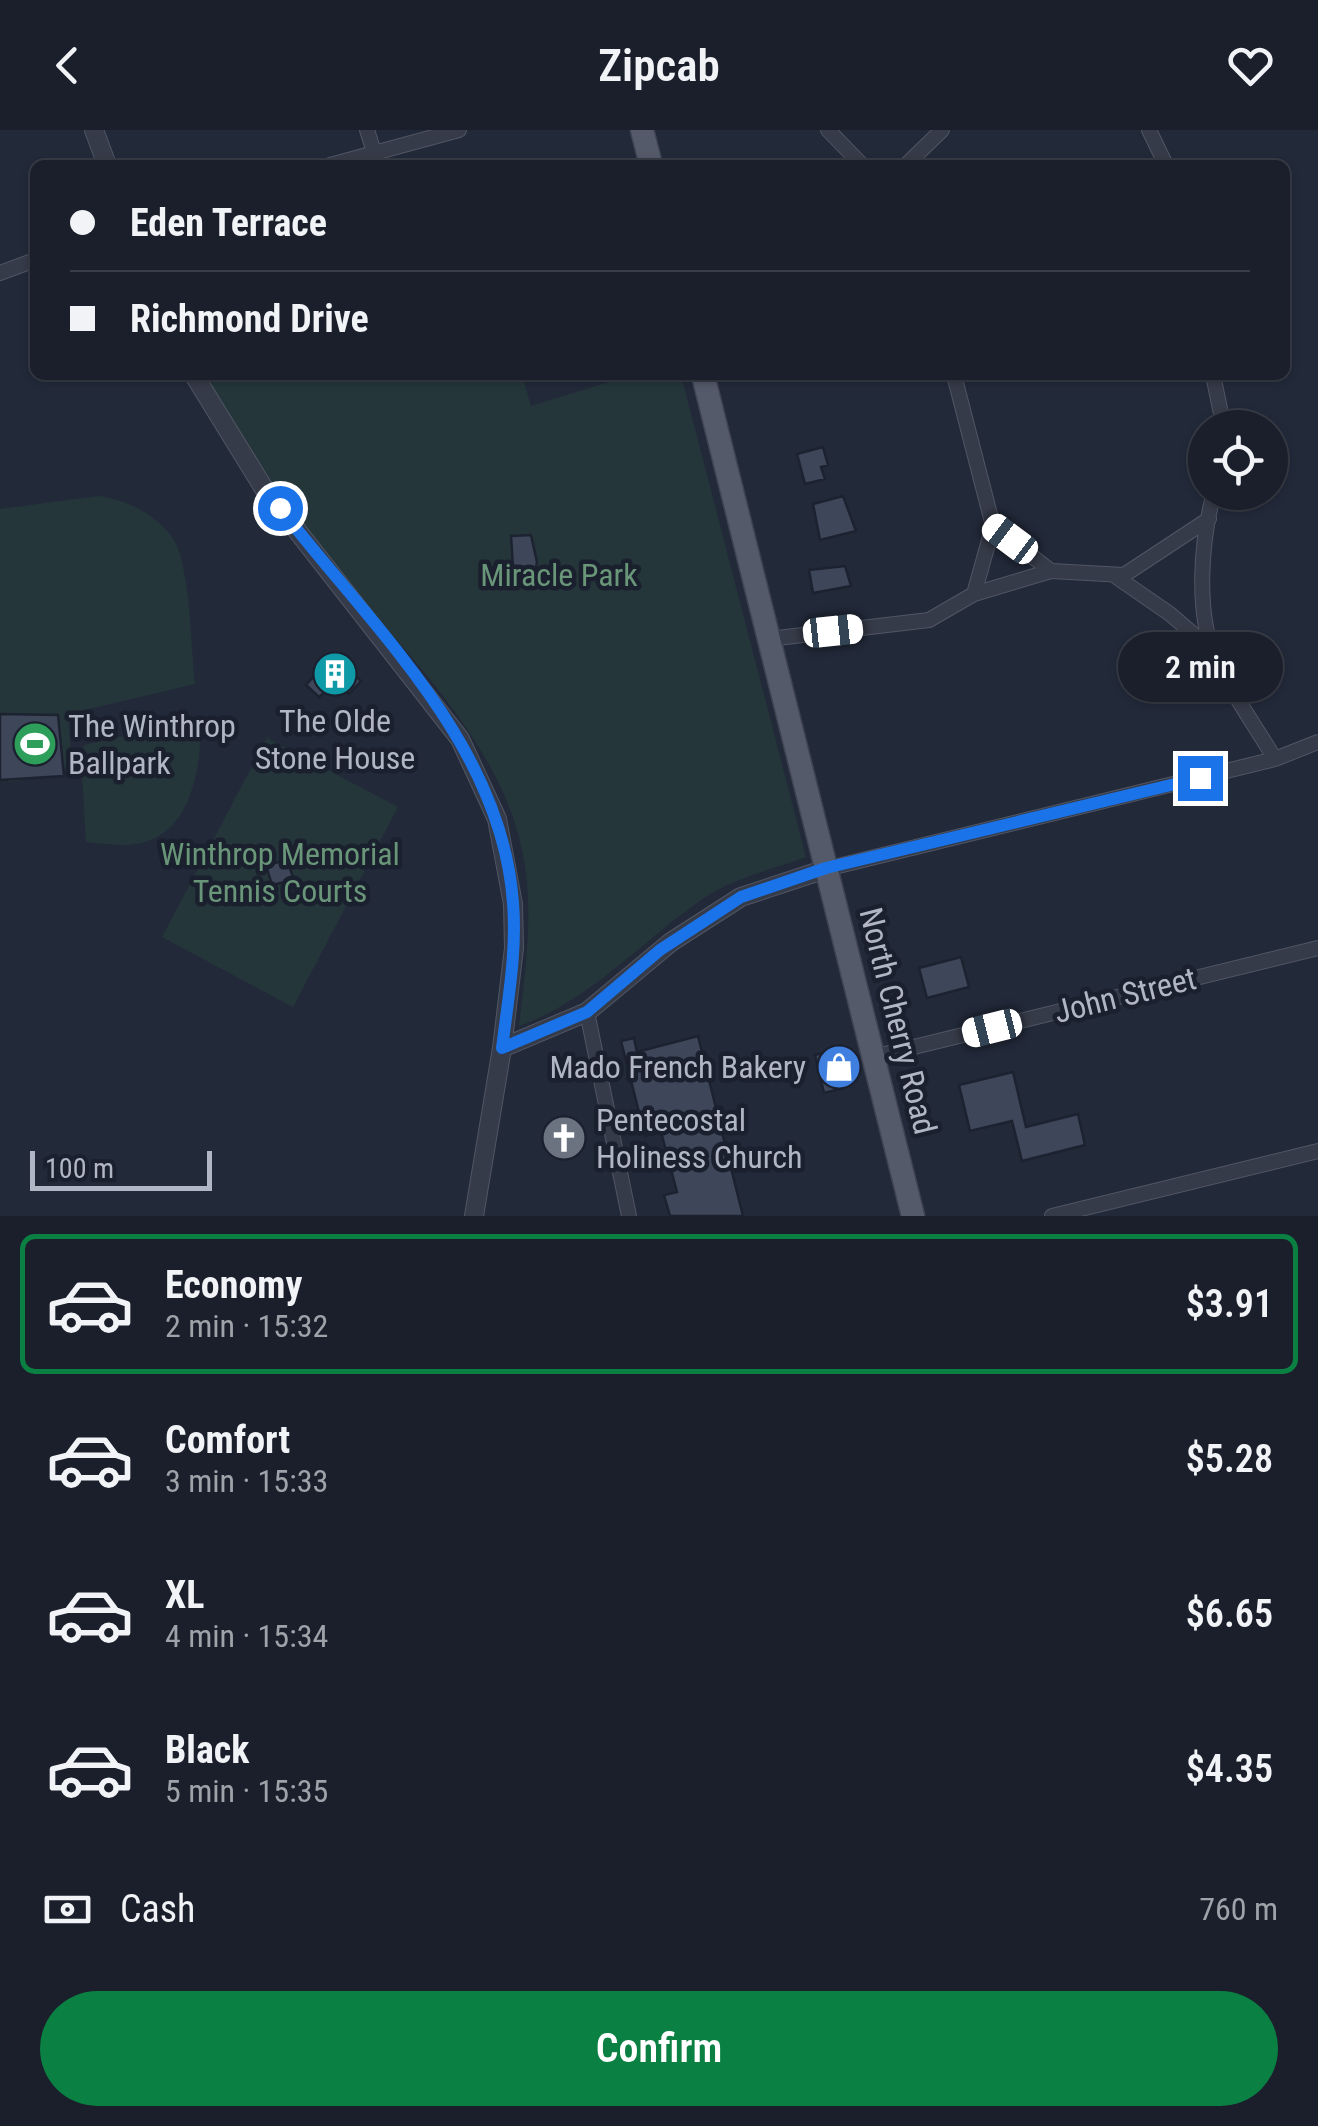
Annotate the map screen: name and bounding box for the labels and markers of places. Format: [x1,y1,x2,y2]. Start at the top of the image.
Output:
building icon: The Olde Stone House [312,651,358,697]
place label: The Olde Stone House [255,702,415,777]
place label: The Winthrop Ballpark [68,707,236,782]
sports icon: The Winthrop Ballpark [12,721,58,767]
shop icon: Mado French Bakery [816,1044,862,1090]
place label: Mado French Bakery [549,1048,806,1086]
place label: Pentecostal Holiness Church [596,1101,802,1176]
church icon: Pentecostal Holiness Church [541,1115,587,1161]

